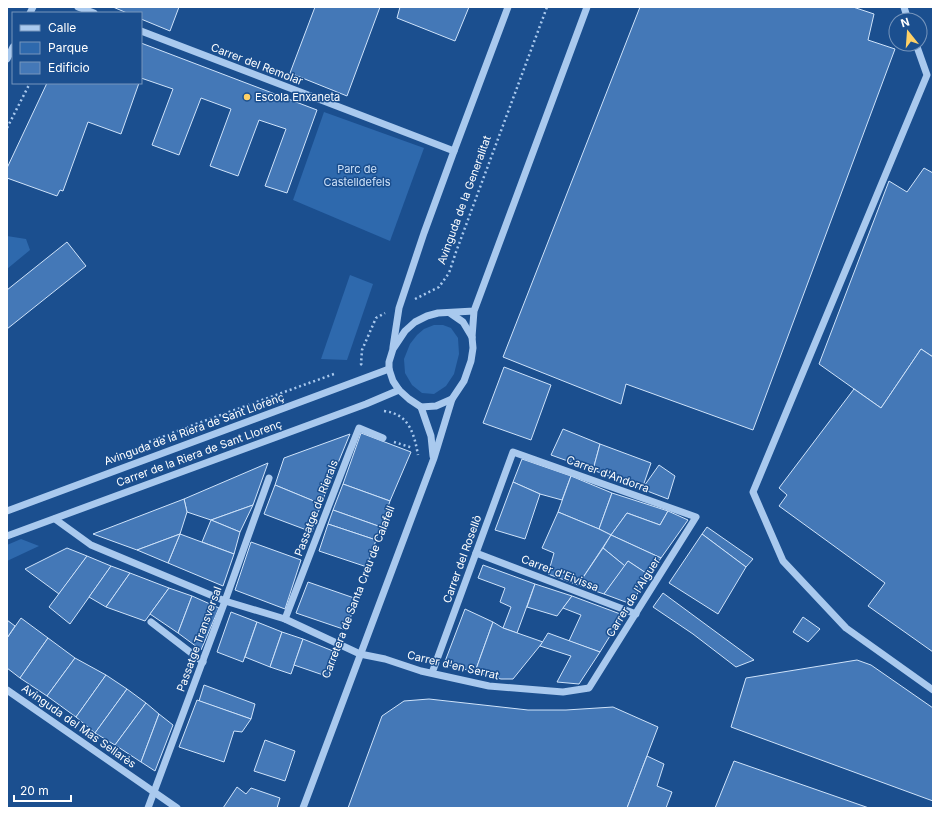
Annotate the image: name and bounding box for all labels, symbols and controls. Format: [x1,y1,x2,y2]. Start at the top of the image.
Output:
legend [12,12,142,84]
north arrow [888,12,928,52]
text: N [899,15,911,30]
text: Calle [48,20,76,35]
text: Parque [48,40,88,55]
street label: Carrer del Remolar [209,40,305,88]
text: Edificio [48,60,90,75]
place label: Escola Enxaneta [255,90,340,104]
marker: Escola Enxaneta [242,92,252,102]
street label: Avinguda de la Generalitat [434,133,494,266]
park label: Parc de Castelldefels [323,162,391,189]
street label: Avinguda de la Riera de Sant Llorenç [102,390,286,468]
street label: Carrer de la Riera de Sant Llorenç [114,416,284,490]
street label: Carrer d'Andorra [565,452,651,496]
street label: Passatge de Rierals [291,458,341,558]
street label: Carretera de Santa Creu de Calafell [319,504,397,680]
street label: Carrer del Rosellò [440,513,485,605]
street label: Carrer d'Eivissa [519,552,601,594]
street label: Carrer de l'Alguer [603,554,663,640]
street label: Passatge Transversal [173,584,225,694]
street label: Carrer d'en Serrat [406,648,501,682]
street label: Avinguda del Mas Sellarès [19,681,139,771]
scale bar [14,777,71,803]
text: 20 m [20,783,49,798]

